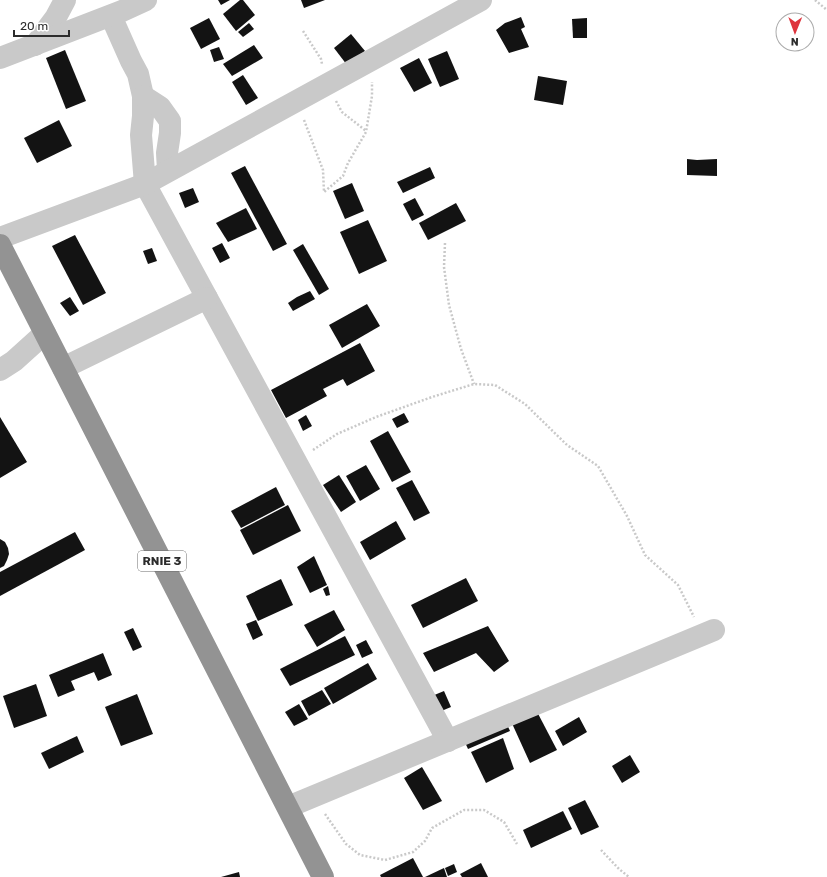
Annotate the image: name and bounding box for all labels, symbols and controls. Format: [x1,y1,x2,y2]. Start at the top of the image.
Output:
scale bar [14,12,69,38]
north arrow [775,12,815,52]
text: 20 m [20,19,48,33]
text: N [791,35,799,48]
road number: RNIE 3 [138,551,186,571]

